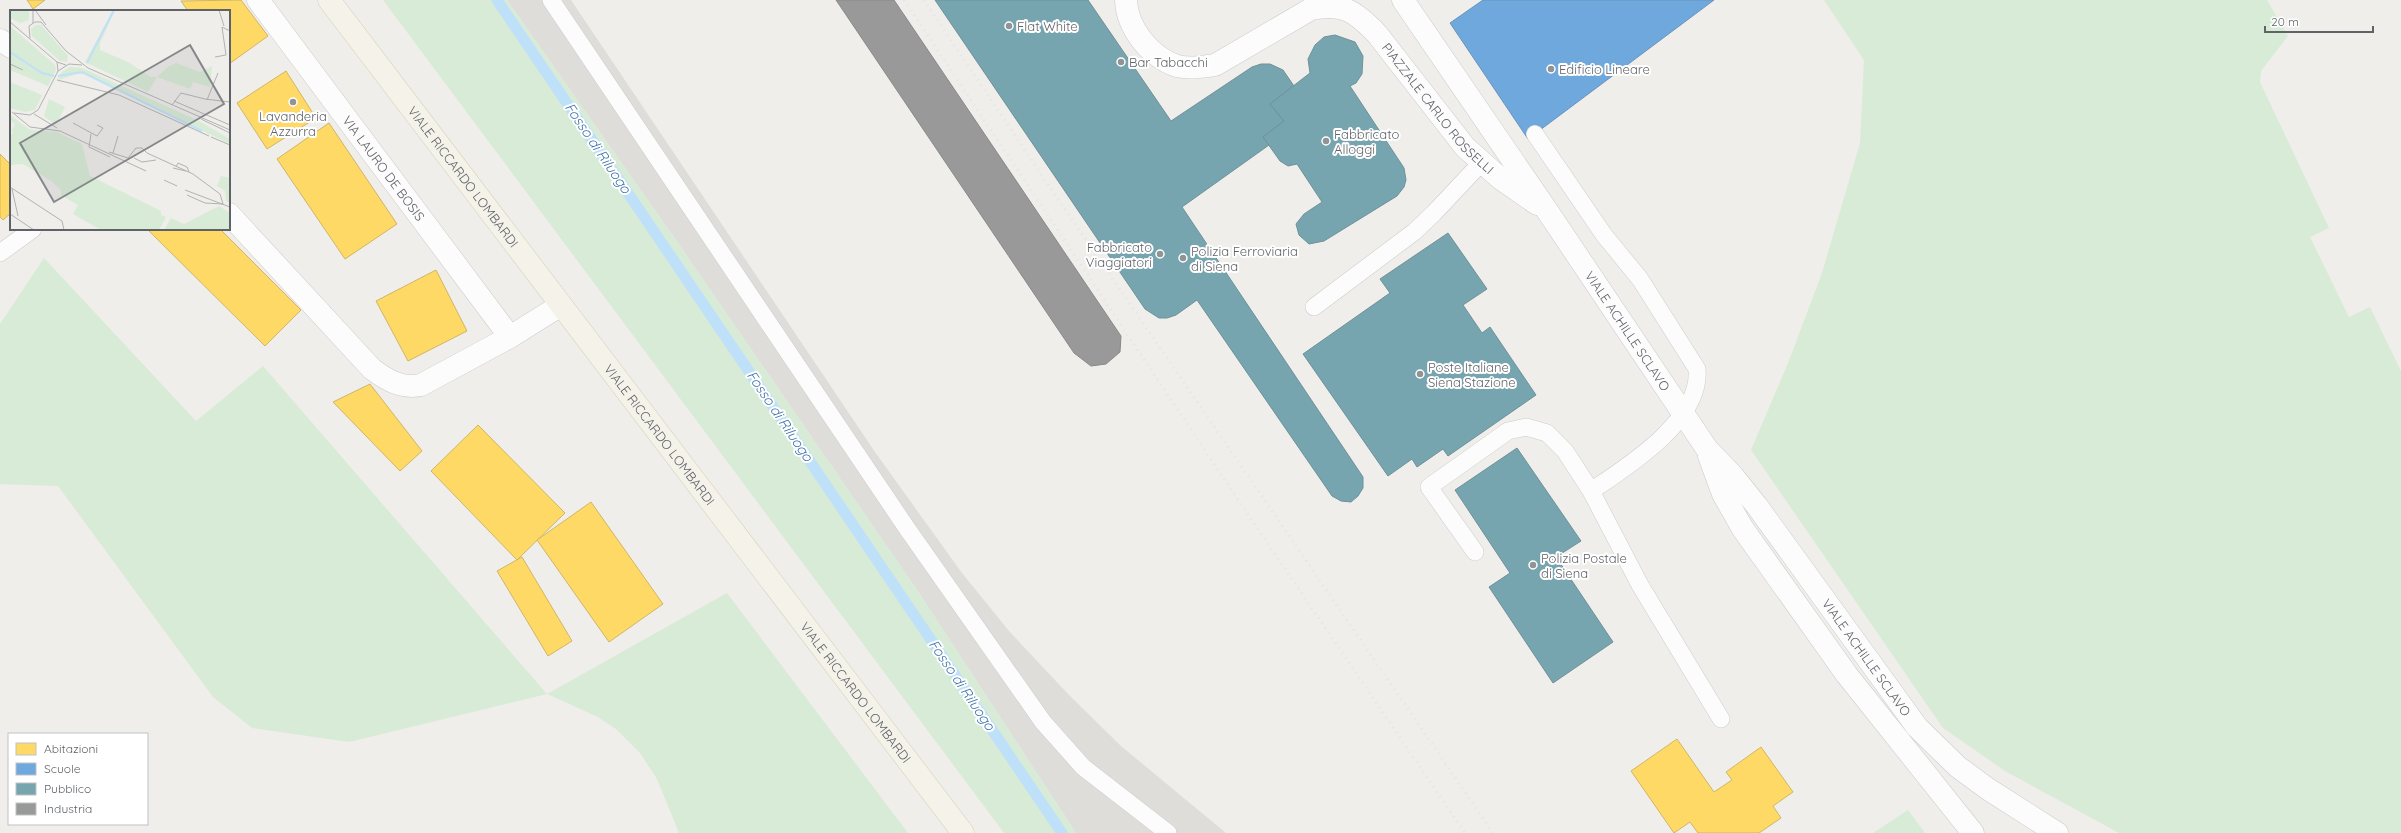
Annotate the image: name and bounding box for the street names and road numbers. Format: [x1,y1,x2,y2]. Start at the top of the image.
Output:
street label: PIAZZALE CARLO ROSSELLI [1379,40,1497,177]
street label: VIALE RICCARDO LOMBARDI [405,103,522,250]
street label: VIA LAURO DE BOSIS [339,112,428,224]
street label: VIALE ACHILLE SCLAVO [1582,268,1674,394]
street label: VIALE RICCARDO LOMBARDI [601,361,718,508]
street label: VIALE ACHILLE SCLAVO [1819,596,1914,719]
street label: VIALE RICCARDO LOMBARDI [797,619,915,766]

